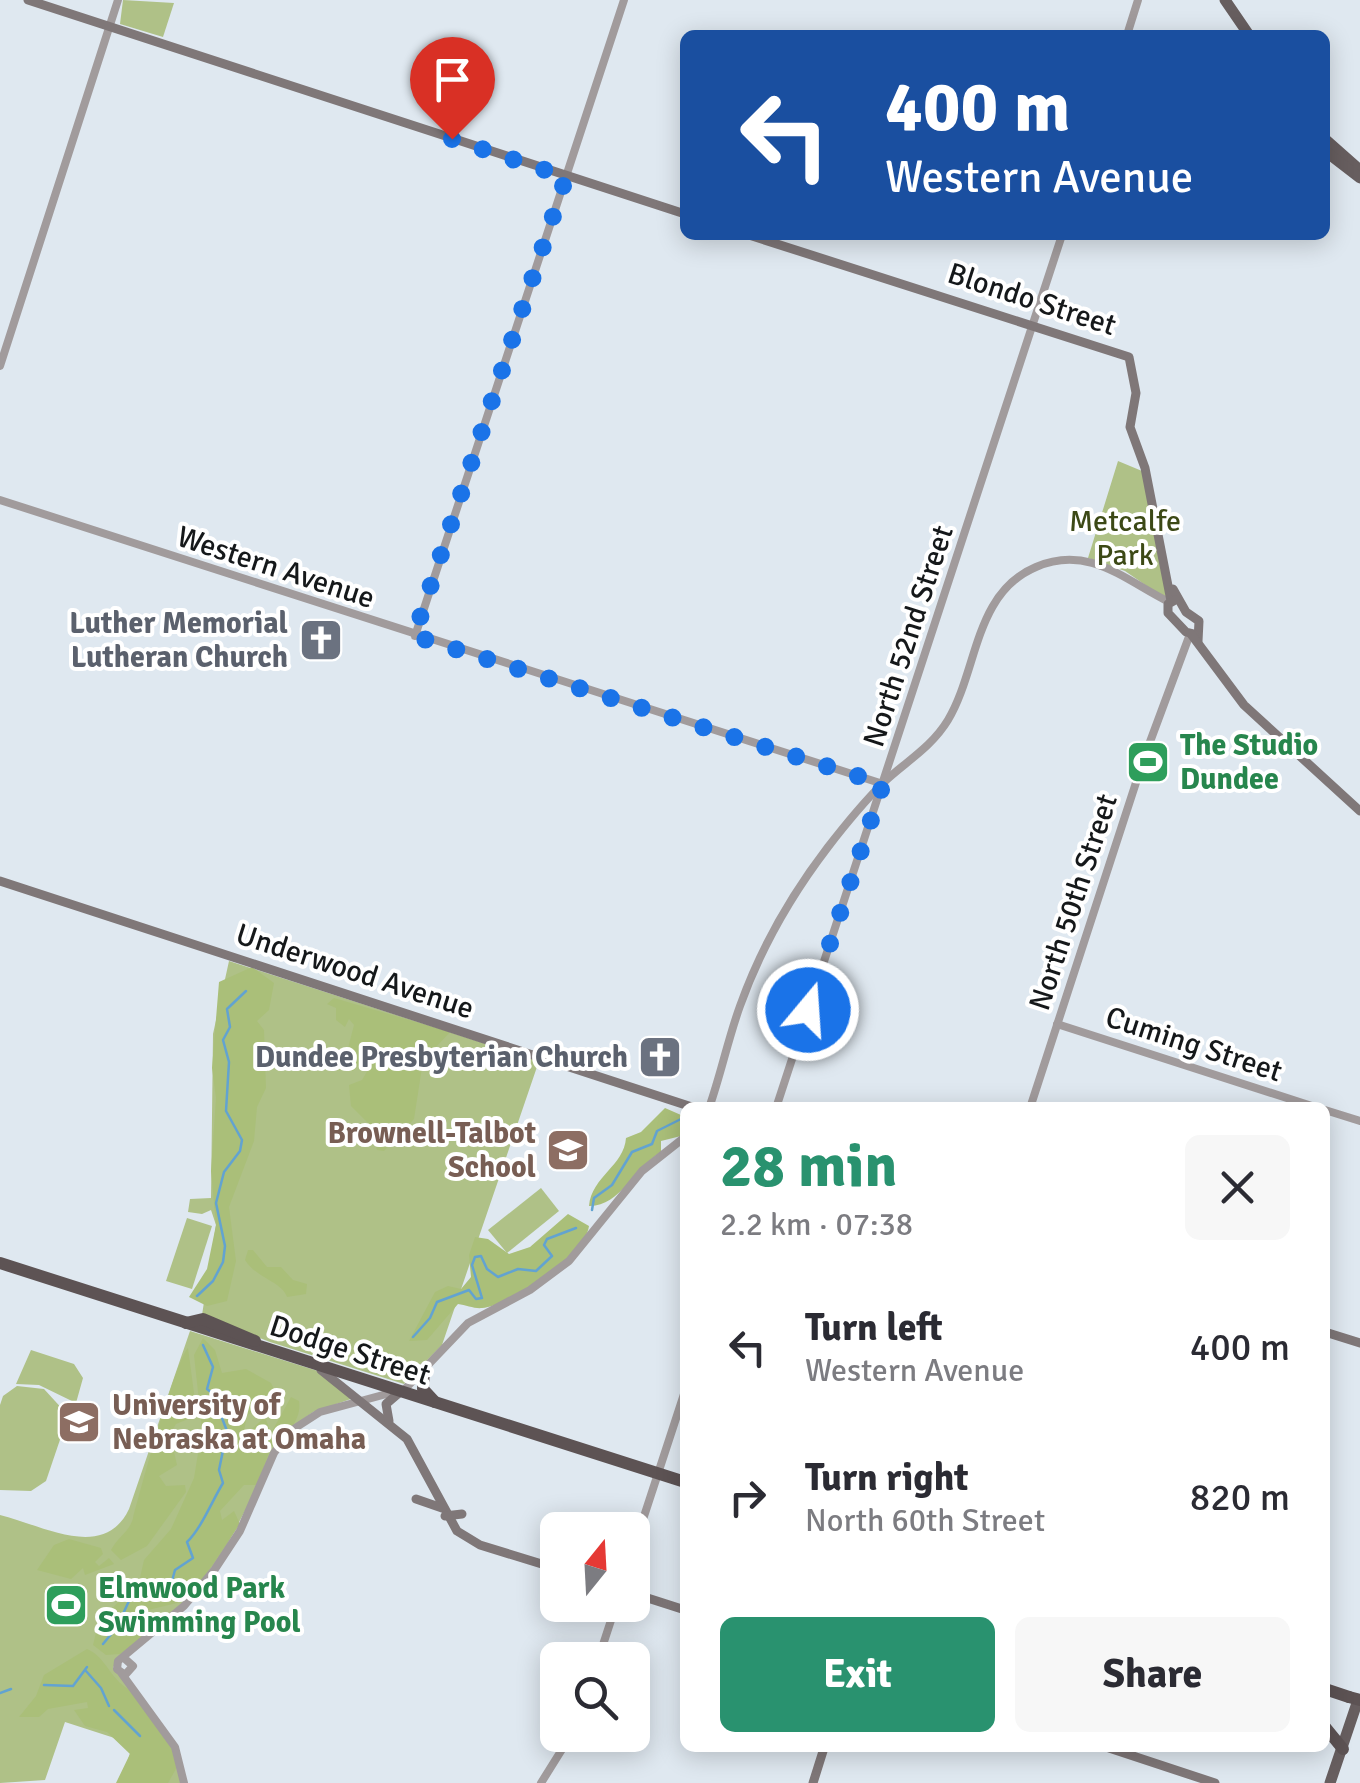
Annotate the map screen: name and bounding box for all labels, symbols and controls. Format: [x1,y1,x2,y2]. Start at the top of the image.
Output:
pin [410,37,495,140]
icon: arrive [425,52,480,107]
text: 400 m [885,64,1070,150]
icon: left [720,70,850,200]
text: Western Avenue [885,150,1193,205]
street label: Blondo Street [943,255,1121,344]
park label: Metcalfe Park [1069,503,1181,574]
street label: Western Avenue [172,518,379,617]
street label: North 52nd Street [855,521,962,751]
place label: Luther Memorial Lutheran Church [69,605,288,676]
church icon: Luther Memorial Lutheran Church [298,617,344,663]
place label: The Studio Dundee [1180,727,1318,798]
sports icon: The Studio Dundee [1125,739,1171,785]
street label: North 50th Street [1021,789,1126,1015]
street label: Underwood Avenue [231,916,478,1027]
position arrow [756,958,860,1062]
street label: Cuming Street [1101,999,1287,1090]
church icon: Dundee Presbyterian Church [637,1034,683,1080]
place label: Dundee Presbyterian Church [255,1039,628,1076]
place label: Brownell-Talbot School [328,1115,536,1186]
school or university icon: Brownell-Talbot School [545,1127,591,1173]
text: 28 min [720,1130,897,1204]
button: close [1185,1135,1290,1240]
text: 2.2 km · 07:38 [720,1205,913,1244]
text: Turn left [805,1304,943,1351]
street label: Dodge Street [265,1307,435,1394]
icon: left [720,1320,775,1375]
text: 400 m [1190,1324,1290,1371]
text: Western Avenue [805,1351,1024,1390]
place label: University of Nebraska at Omaha [112,1387,366,1458]
school or university icon: University of Nebraska at Omaha [56,1399,102,1445]
text: Turn right [805,1454,969,1501]
icon: right [720,1470,775,1525]
text: 820 m [1190,1474,1290,1521]
text: North 60th Street [805,1501,1045,1540]
north arrow [540,1512,650,1622]
map controls [540,1512,650,1752]
place label: Elmwood Park Swimming Pool [98,1570,301,1641]
sports icon: Elmwood Park Swimming Pool [43,1582,89,1628]
button: Exit [720,1617,995,1732]
button: Share [1015,1617,1290,1732]
button: search [540,1642,650,1752]

